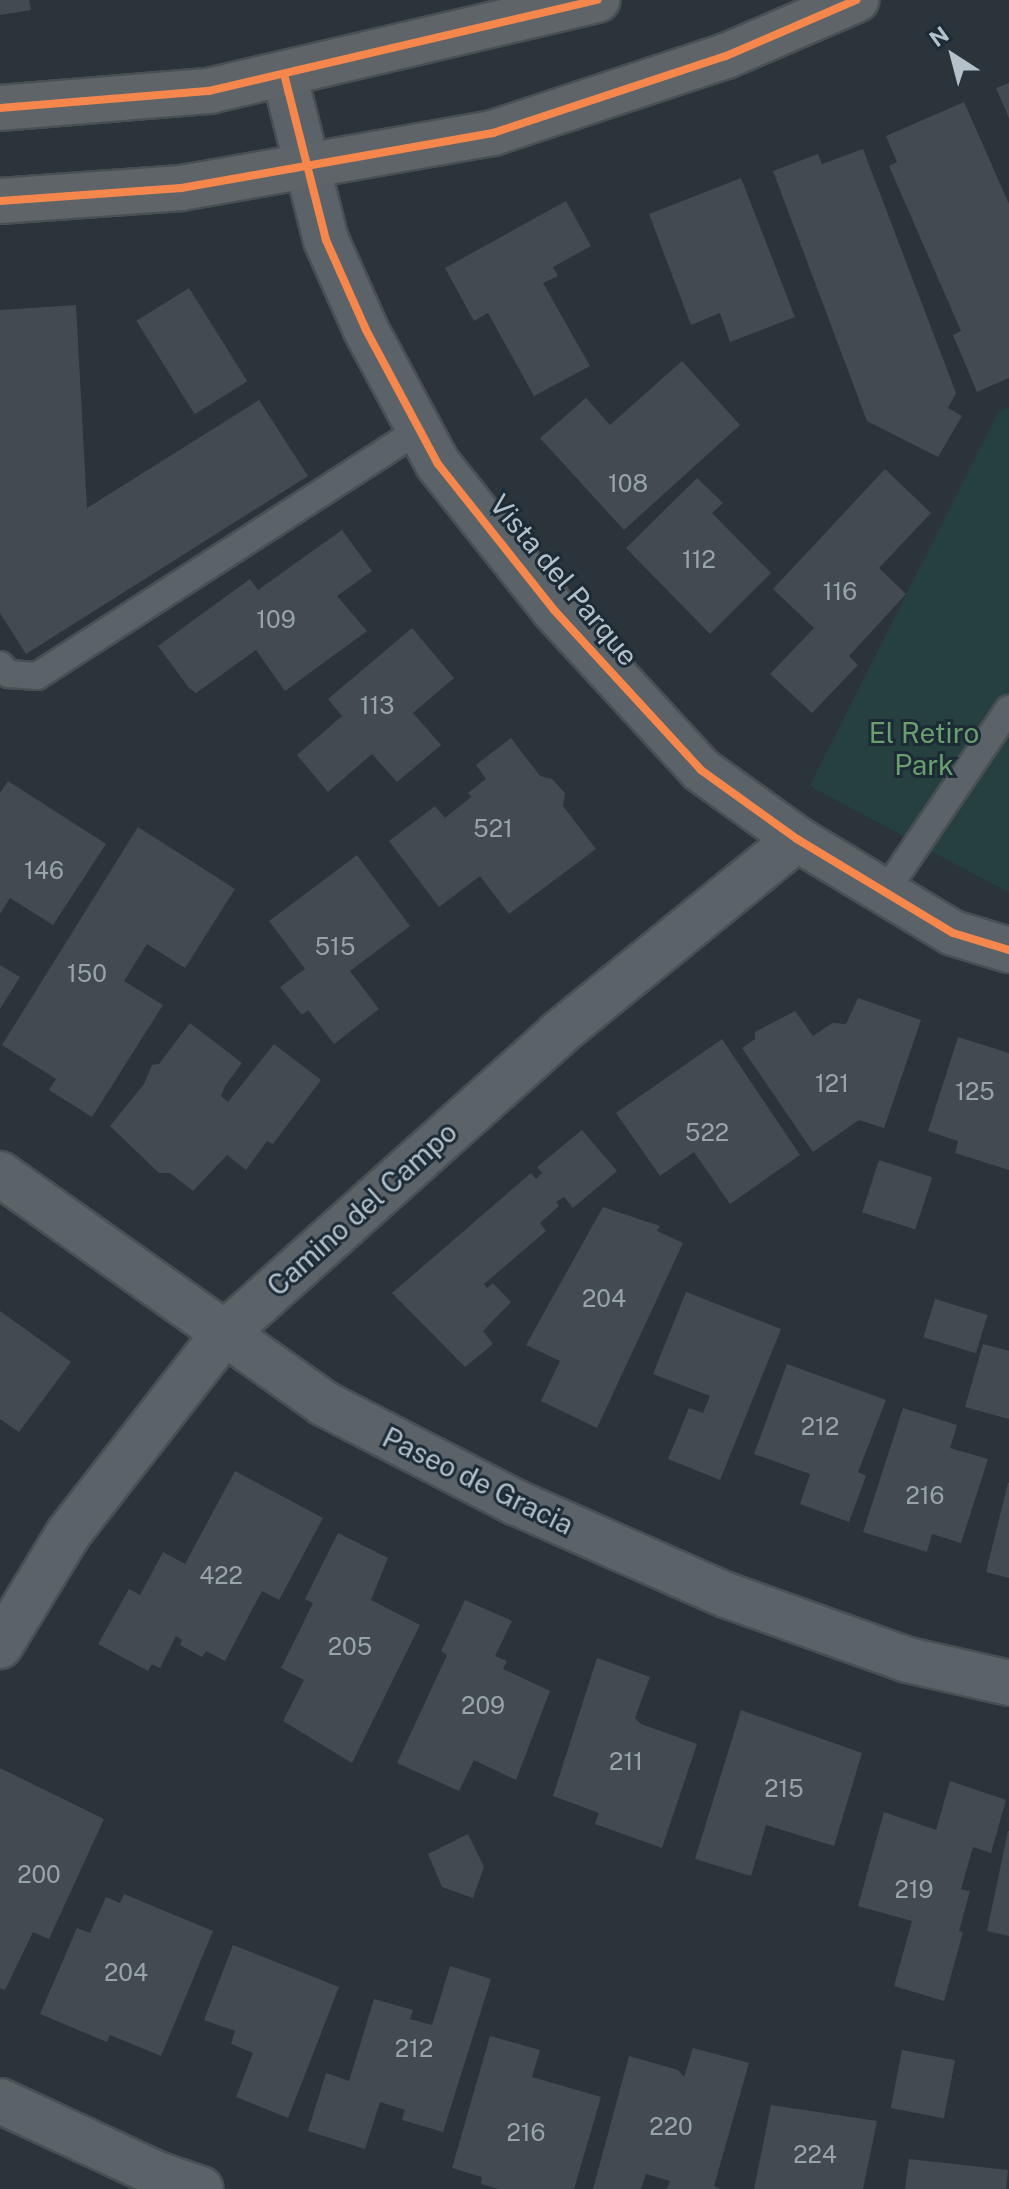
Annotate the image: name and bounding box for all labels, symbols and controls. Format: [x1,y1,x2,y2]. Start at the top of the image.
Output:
north arrow [913,16,993,96]
text: N [924,21,953,52]
house number: 108 [608,470,648,498]
street label: Vista del Parque [483,488,645,672]
house number: 112 [682,546,716,574]
house number: 116 [823,578,857,606]
house number: 109 [256,606,296,634]
house number: 113 [360,692,394,720]
park label: El Retiro Park [869,716,979,782]
house number: 521 [473,815,513,843]
house number: 146 [24,857,64,885]
house number: 515 [315,933,355,961]
house number: 150 [67,960,107,988]
house number: 121 [815,1070,849,1098]
house number: 125 [955,1078,995,1106]
street label: Camino del Campo [260,1115,464,1303]
house number: 522 [685,1119,729,1147]
house number: 204 [582,1285,626,1313]
house number: 212 [801,1413,839,1441]
street label: Paseo de Gracia [377,1420,579,1542]
house number: 216 [905,1482,945,1510]
house number: 422 [199,1562,243,1590]
house number: 205 [328,1633,372,1661]
house number: 209 [461,1692,505,1720]
house number: 211 [609,1748,643,1776]
house number: 215 [764,1775,804,1803]
house number: 200 [17,1861,61,1889]
house number: 219 [894,1876,934,1904]
house number: 204 [104,1959,148,1987]
house number: 212 [395,2035,433,2063]
house number: 220 [649,2113,693,2141]
house number: 216 [506,2119,546,2147]
house number: 224 [793,2141,837,2169]

